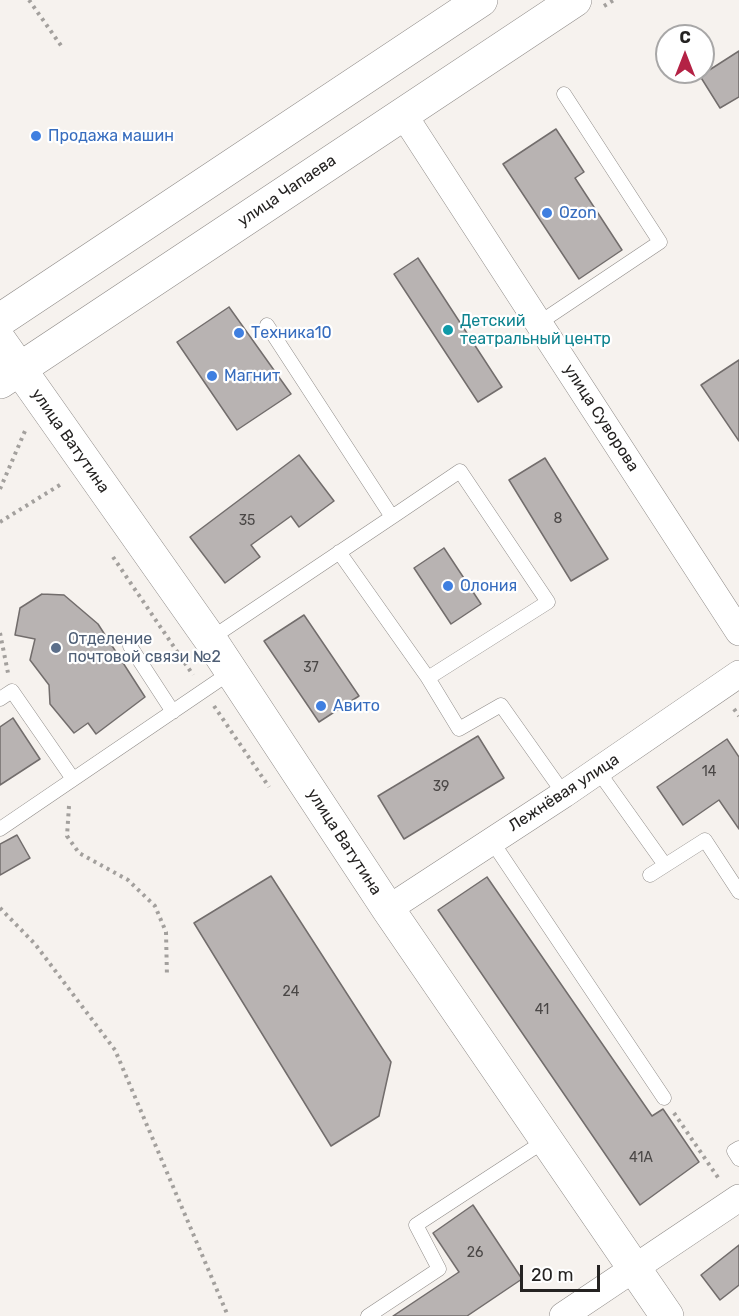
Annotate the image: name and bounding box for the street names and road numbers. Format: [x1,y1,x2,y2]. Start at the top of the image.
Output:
street label: улица Чапаева [234,151,340,231]
street label: улица Суворова [559,361,643,475]
street label: улица Ватутина [27,385,113,497]
street label: Лежнёвая улица [505,750,623,836]
street label: улица Ватутина [302,785,386,899]

